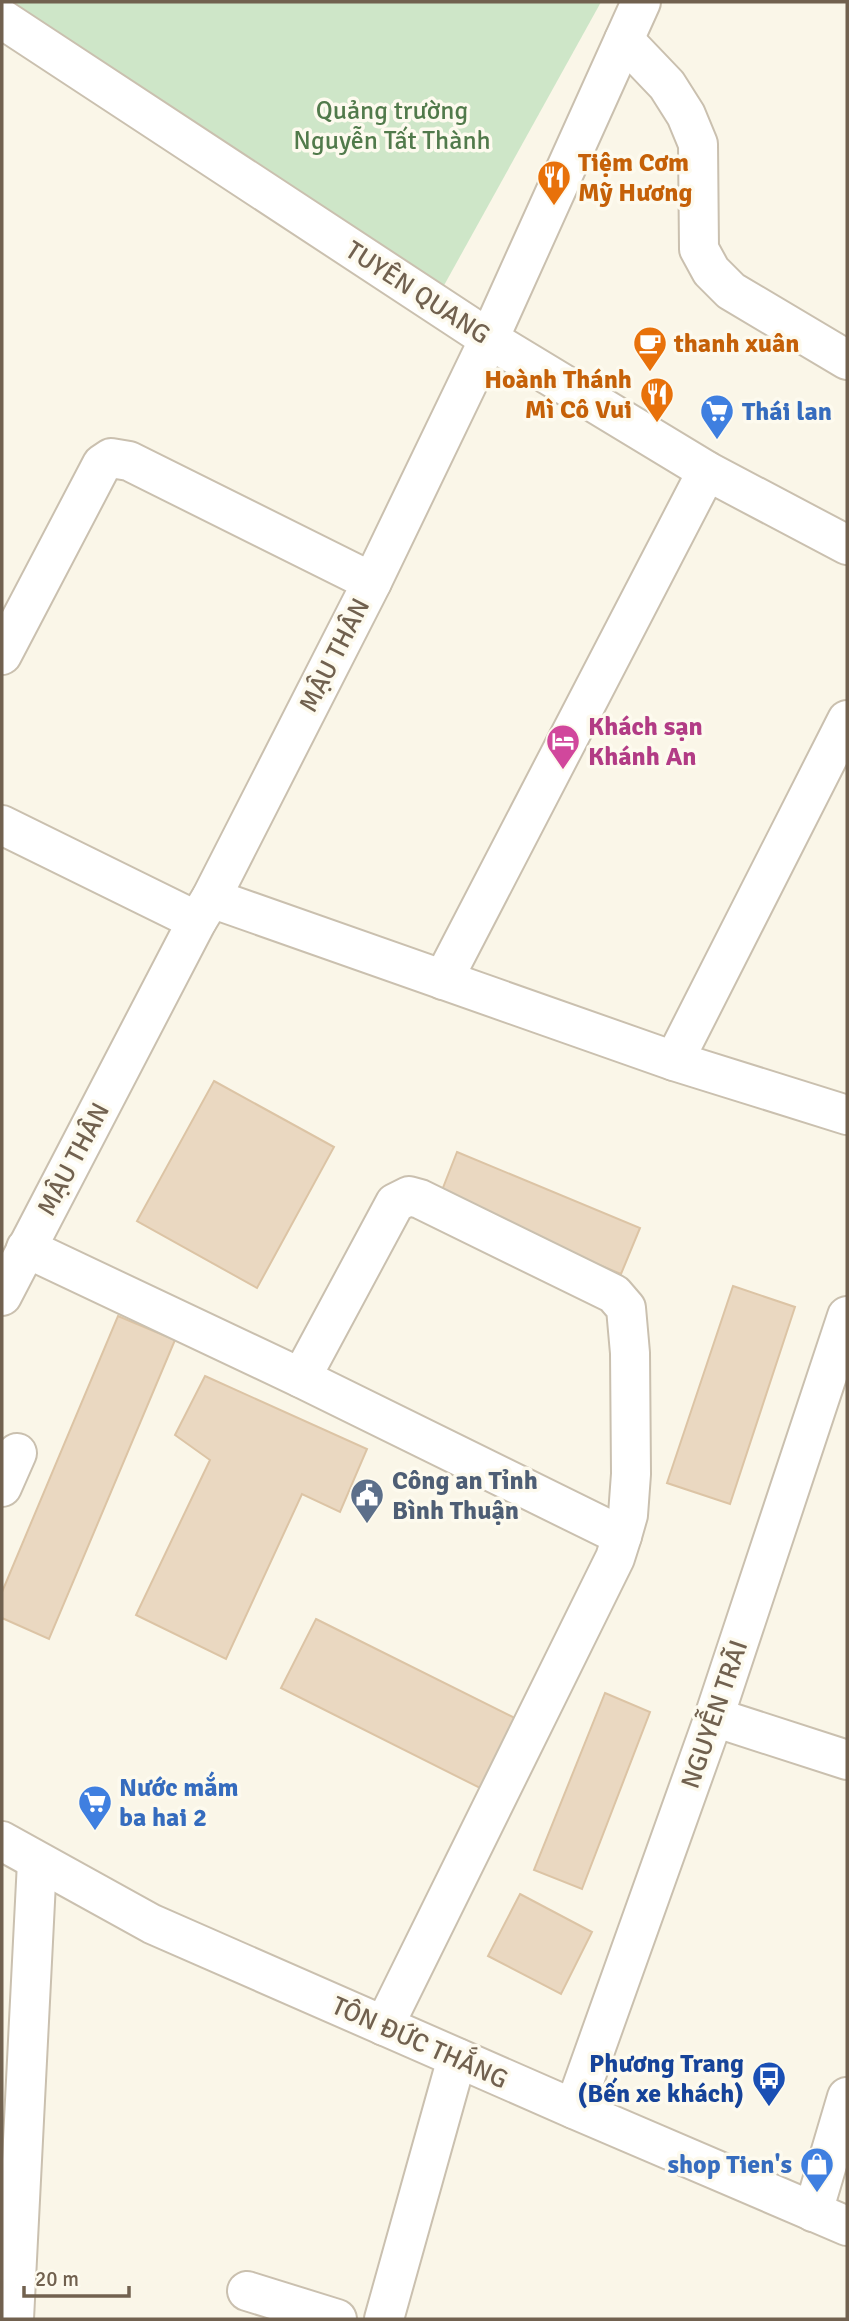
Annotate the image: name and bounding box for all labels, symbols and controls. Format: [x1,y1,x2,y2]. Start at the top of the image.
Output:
park label: Quảng trường Nguyễn Tất Thành [293,95,491,157]
place label: Tiệm Cơm Mỹ Hương [578,147,692,209]
restaurant icon: Tiệm Cơm Mỹ Hương [535,158,573,207]
street label: TUYÊN QUANG [339,234,496,351]
cafe icon: thanh xuân [631,324,669,373]
place label: thanh xuân [673,328,800,360]
place label: Hoành Thánh Mì Cô Vui [484,364,632,426]
restaurant icon: Hoành Thánh Mì Cô Vui [638,375,676,424]
supermarket icon: Thái lan [698,392,736,441]
place label: Thái lan [742,396,832,428]
street label: MẬU THÂN [293,593,377,718]
place label: Khách sạn Khánh An [588,711,703,773]
hotel icon: Khách sạn Khánh An [544,722,582,771]
street label: MẬU THÂN [31,1097,117,1221]
place label: Công an Tỉnh Bình Thuận [392,1465,538,1527]
public building icon: Công an Tỉnh Bình Thuận [348,1476,386,1525]
street label: NGUYỄN TRÃI [672,1635,755,1793]
place label: Nước mắm ba hai 2 [119,1771,239,1834]
supermarket icon: Nước mắm ba hai 2 [76,1783,114,1832]
street label: TÔN ĐỨC THẮNG [327,1986,514,2096]
place label: Phương Trang (Bến xe khách) [577,2048,744,2110]
bus stop icon: Phương Trang (Bến xe khách) [750,2059,788,2108]
shop icon: shop Tien's [798,2145,836,2194]
place label: shop Tien's [667,2149,792,2181]
scale bar [24,2254,130,2298]
text: 20 m [35,2266,79,2292]

